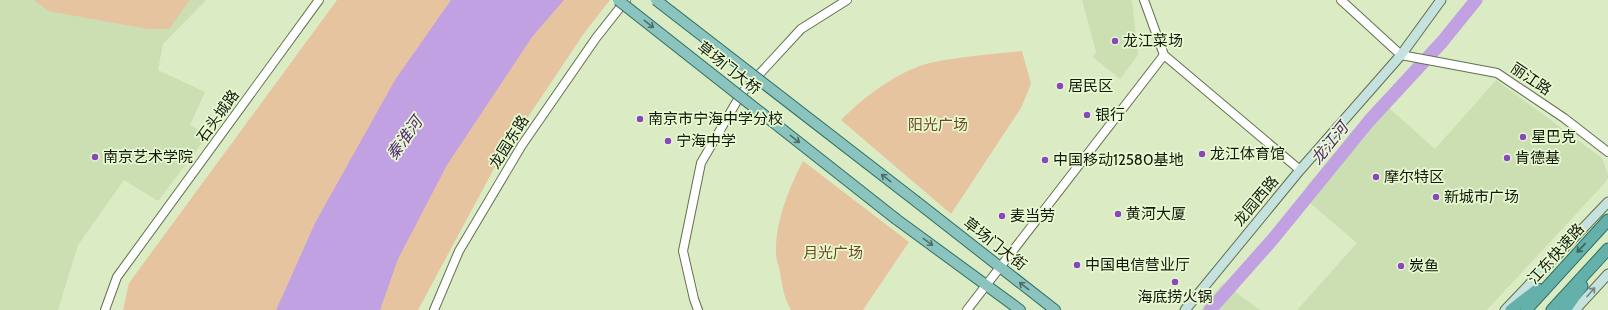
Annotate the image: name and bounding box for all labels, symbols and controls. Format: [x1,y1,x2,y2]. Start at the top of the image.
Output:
one-way arrow [644,20,655,28]
place label: 龙江菜场 [1123,32,1183,50]
marker: 龙江菜场 [1110,36,1120,46]
street label: 草场门大桥 [694,38,764,98]
street label: 丽江路 [1507,59,1555,99]
place label: 居民区 [1068,77,1113,95]
marker: 居民区 [1055,81,1065,91]
street label: 石头城路 [193,86,243,146]
place label: 银行 [1095,106,1125,124]
place label: 南京市宁海中学分校 [648,110,783,128]
marker: 银行 [1082,110,1092,120]
water label: 秦淮河 [383,111,428,163]
street label: 龙园东路 [485,112,533,172]
marker: 南京市宁海中学分校 [635,114,645,124]
park label: 阳光广场 [908,116,968,134]
water label: 龙江河 [1307,116,1354,168]
place label: 星巴克 [1531,128,1576,146]
place label: 宁海中学 [676,132,736,150]
marker: 星巴克 [1518,132,1528,142]
one-way arrow [790,135,801,144]
marker: 宁海中学 [663,136,673,146]
place label: 龙江体育馆 [1210,145,1285,163]
place label: 南京艺术学院 [103,148,193,166]
marker: 龙江体育馆 [1197,149,1207,159]
place label: 肯德基 [1515,149,1560,167]
place label: 中国移动12580基地 [1053,151,1183,169]
marker: 南京艺术学院 [90,152,100,162]
marker: 肯德基 [1502,153,1512,163]
marker: 中国移动12580基地 [1040,155,1050,165]
place label: 摩尔特区 [1384,168,1444,186]
street label: 龙园西路 [1230,172,1282,230]
marker: 摩尔特区 [1371,172,1381,182]
one-way arrow [881,173,892,182]
place label: 新城市广场 [1444,188,1519,206]
marker: 新城市广场 [1431,192,1441,202]
place label: 黄河大厦 [1126,205,1186,223]
place label: 麦当劳 [1010,207,1055,225]
marker: 黄河大厦 [1113,209,1123,219]
marker: 麦当劳 [997,211,1007,221]
street label: 草场门大街 [960,214,1030,274]
street label: 江东快速路 [1524,220,1588,288]
one-way arrow [922,238,933,246]
one-way arrow [1577,243,1586,253]
park label: 月光广场 [803,244,863,262]
place label: 中国电信营业厅 [1085,256,1190,274]
place label: 炭鱼 [1409,257,1439,275]
marker: 中国电信营业厅 [1072,260,1082,270]
marker: 炭鱼 [1396,261,1406,271]
marker: 海底捞火锅 [1170,277,1180,287]
one-way arrow [1018,282,1029,290]
one-way arrow [1587,287,1596,297]
place label: 海底捞火锅 [1137,288,1213,306]

